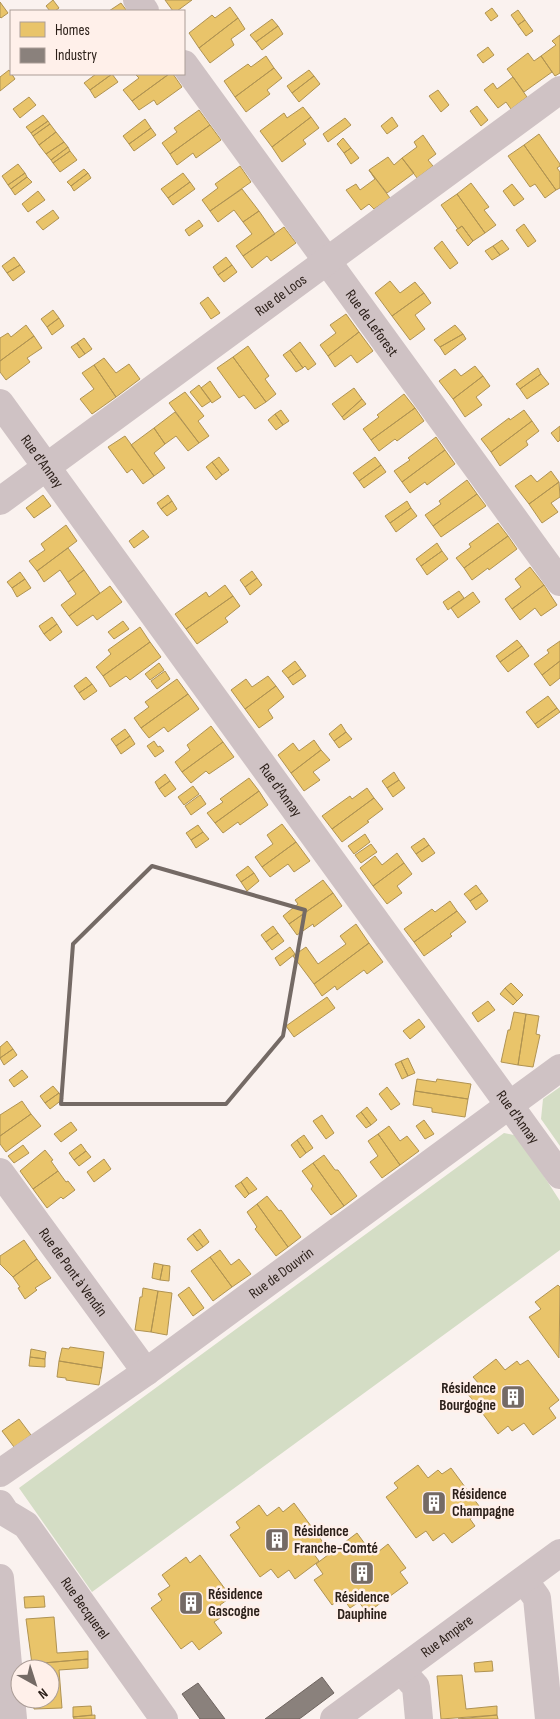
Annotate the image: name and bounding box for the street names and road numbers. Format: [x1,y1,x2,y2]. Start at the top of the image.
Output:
street label: Rue de Loos [251,270,310,321]
street label: Rue de Leforest [341,286,402,361]
street label: Rue d'Annay [16,431,68,492]
street label: Rue d'Annay [255,760,306,821]
street label: Rue d'Annay [492,1087,543,1148]
street label: Rue de Pont à Vendin [34,1225,111,1320]
street label: Rue de Douvrin [245,1243,317,1303]
street label: Rue Becquerel [56,1574,113,1643]
street label: Rue Ampère [417,1611,477,1662]

